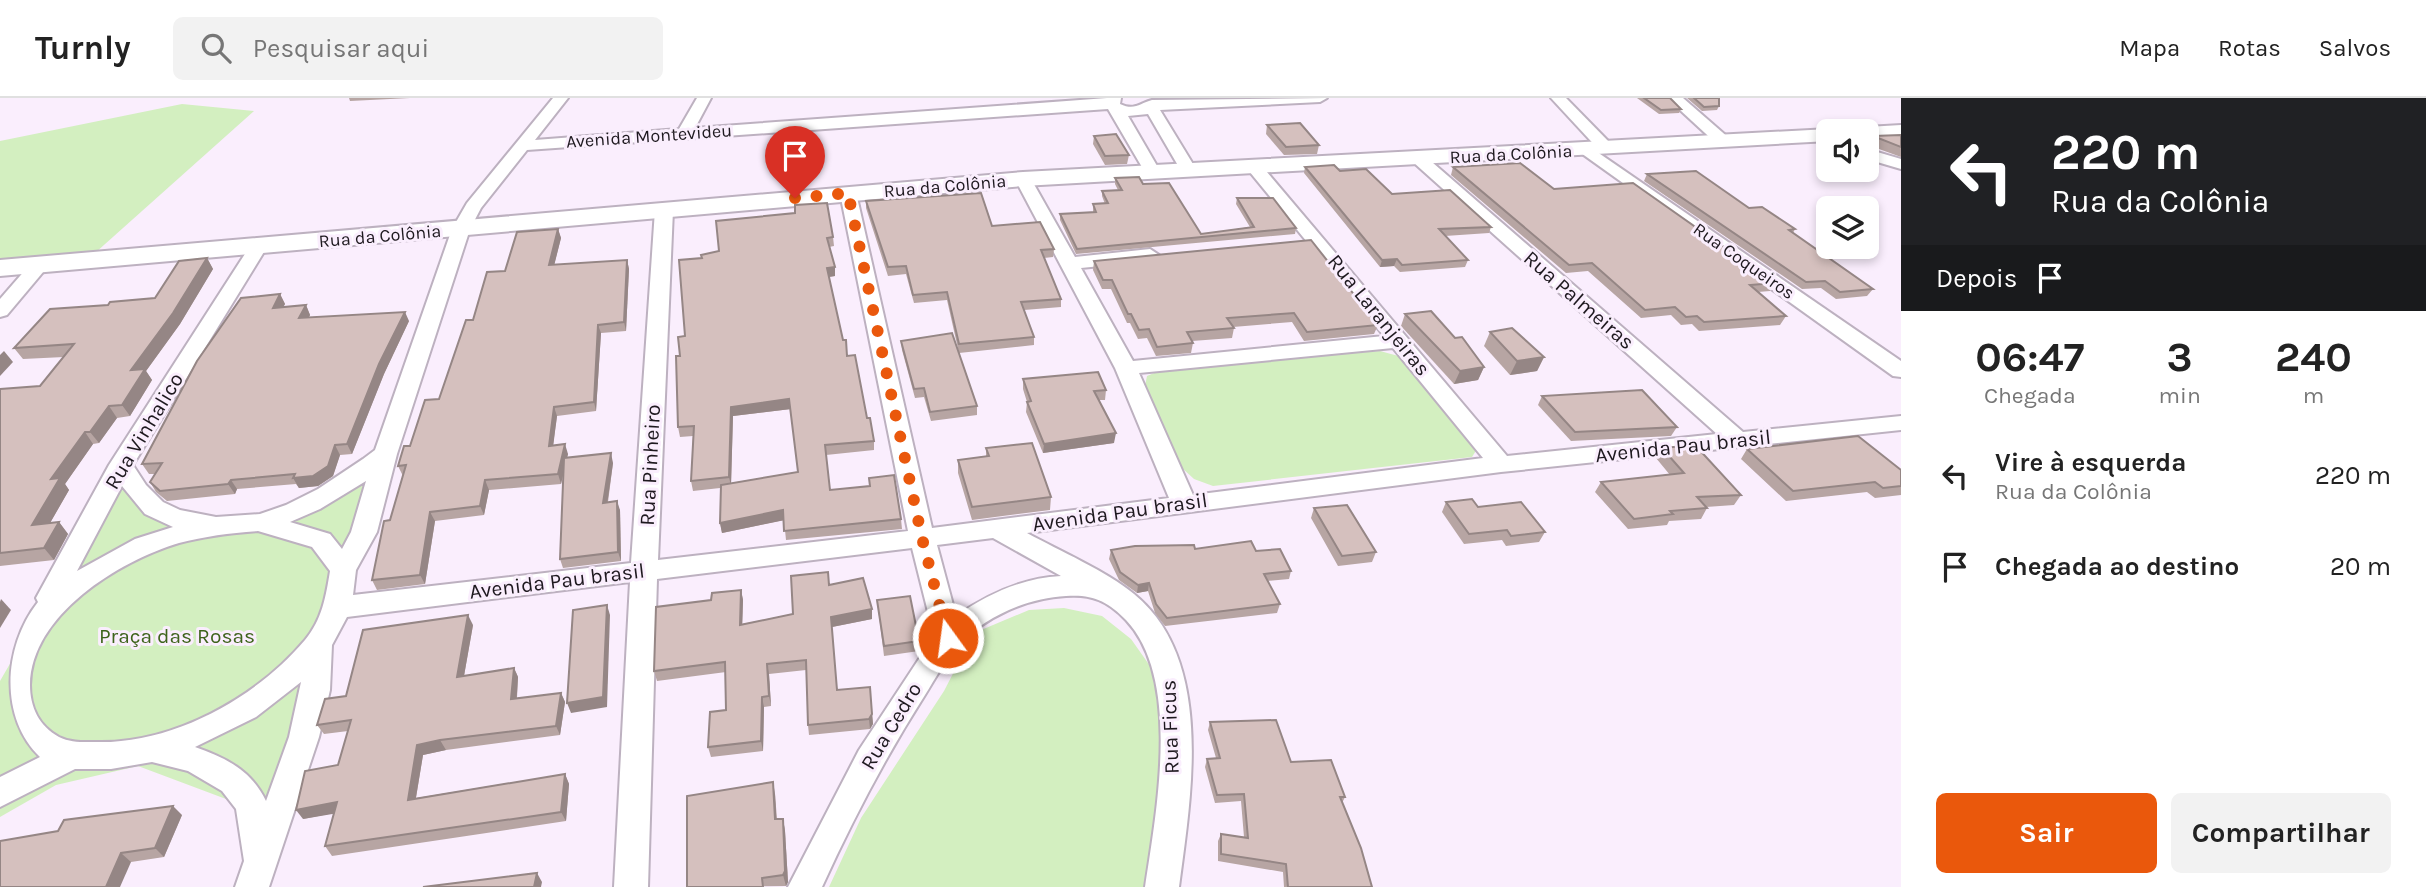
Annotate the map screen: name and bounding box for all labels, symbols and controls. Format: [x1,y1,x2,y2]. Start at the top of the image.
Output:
search box [173,17,663,80]
text: Turnly [35,29,131,67]
icon: search [197,29,235,67]
text: Pesquisar aqui [253,33,429,64]
text: Mapa [2119,34,2180,62]
text: Rotas [2218,34,2281,62]
text: Salvos [2319,34,2391,62]
street label: Avenida Montevideu [565,119,733,153]
map controls [1816,119,1879,259]
button: sound [1816,119,1879,182]
text: 220 m [2051,124,2200,181]
pin [765,126,825,198]
icon: left [1936,126,2027,217]
icon: arrive [776,137,814,175]
street label: Rua da Colônia [1449,140,1573,168]
street label: Rua da Colônia [883,170,1007,202]
text: Rua da Colônia [2051,183,2269,220]
button: layers [1816,196,1879,259]
street label: Rua Coqueiros [1689,218,1799,304]
street label: Rua da Colônia [318,220,442,252]
street label: Rua Palmeiras [1519,246,1639,354]
street label: Rua Laranjeiras [1323,249,1435,381]
icon: arrive [2031,259,2069,297]
text: Depois [1936,263,2017,294]
text: 06:47 [1975,332,2084,382]
text: 3 [2167,332,2193,382]
text: 240 [2275,332,2352,382]
street label: Rua Vinhalico [100,368,188,494]
text: Chegada [1984,382,2076,409]
text: min [2159,382,2201,409]
text: m [2303,382,2324,409]
street label: Rua Pinheiro [635,404,665,526]
street label: Avenida Pau brasil [1594,425,1772,467]
text: Vire à esquerda [1995,447,2186,478]
icon: left [1936,457,1974,495]
text: 220 m [2315,460,2391,491]
text: Rua da Colônia [1995,478,2152,505]
street label: Avenida Pau brasil [1031,488,1209,536]
icon: arrive [1936,548,1974,586]
text: Chegada ao destino [1995,551,2239,582]
text: 20 m [2330,551,2391,582]
street label: Avenida Pau brasil [468,558,646,604]
position arrow [911,601,985,675]
park label: Praça das Rosas [99,624,255,648]
street label: Rua Cedro [856,678,926,774]
street label: Rua Ficus [1156,680,1184,774]
button: Sair [1936,793,2157,873]
button: Compartilhar [2171,793,2391,873]

